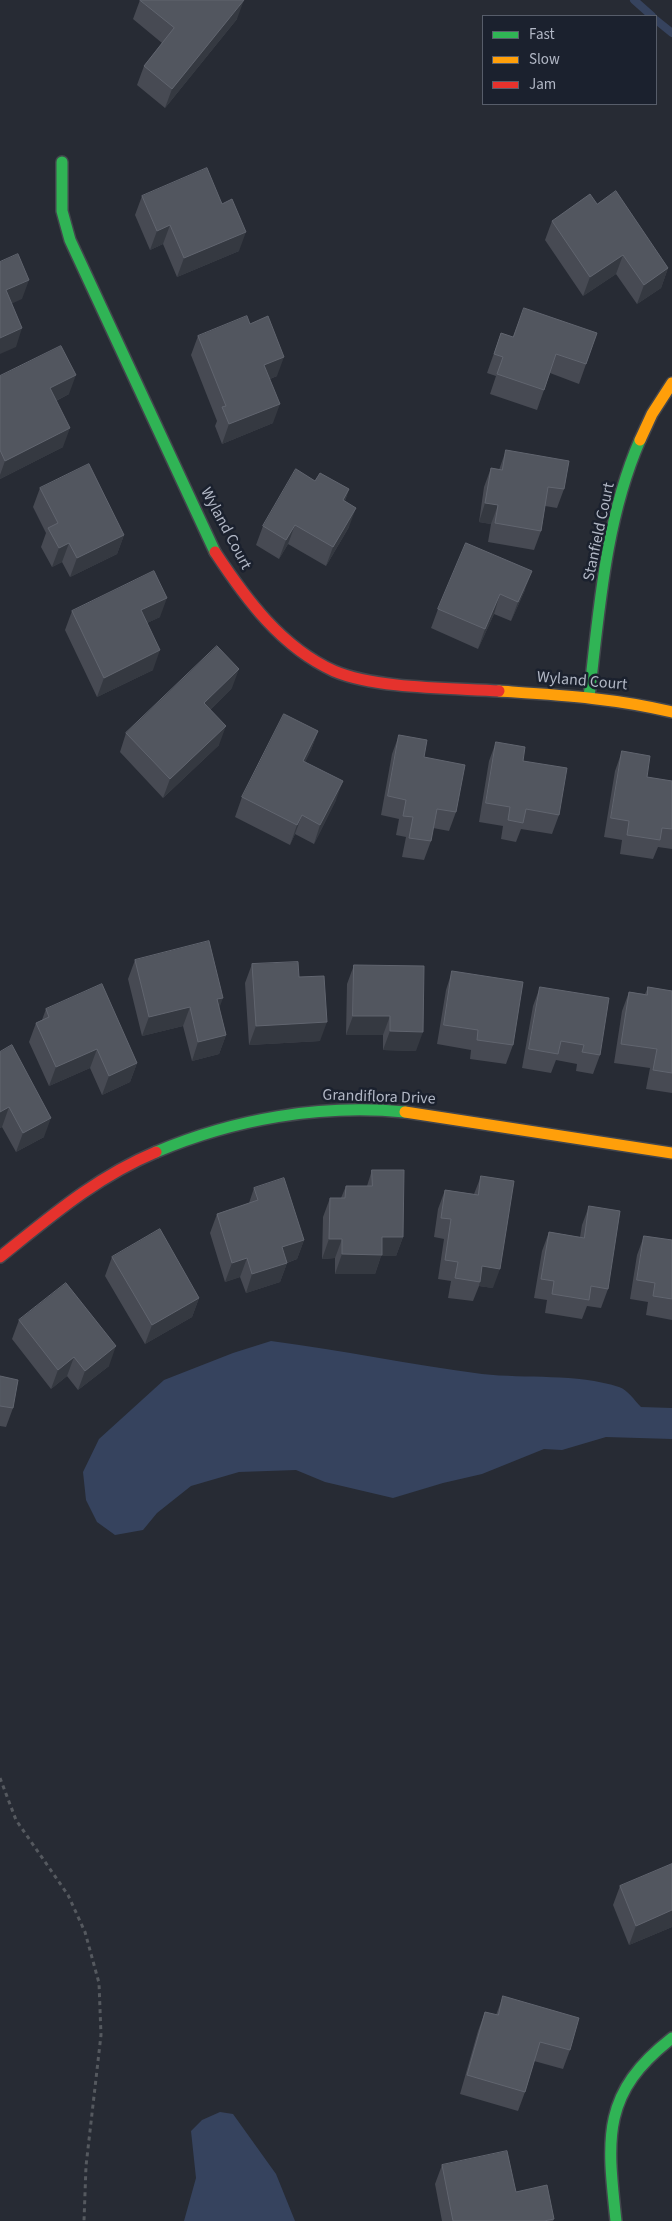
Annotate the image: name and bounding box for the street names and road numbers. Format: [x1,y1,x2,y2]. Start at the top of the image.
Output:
street label: Stanfield Court [580,481,620,583]
street label: Wyland Court [195,485,255,573]
street label: Wyland Court [536,668,628,696]
street label: Grandiflora Drive [322,1086,436,1110]

